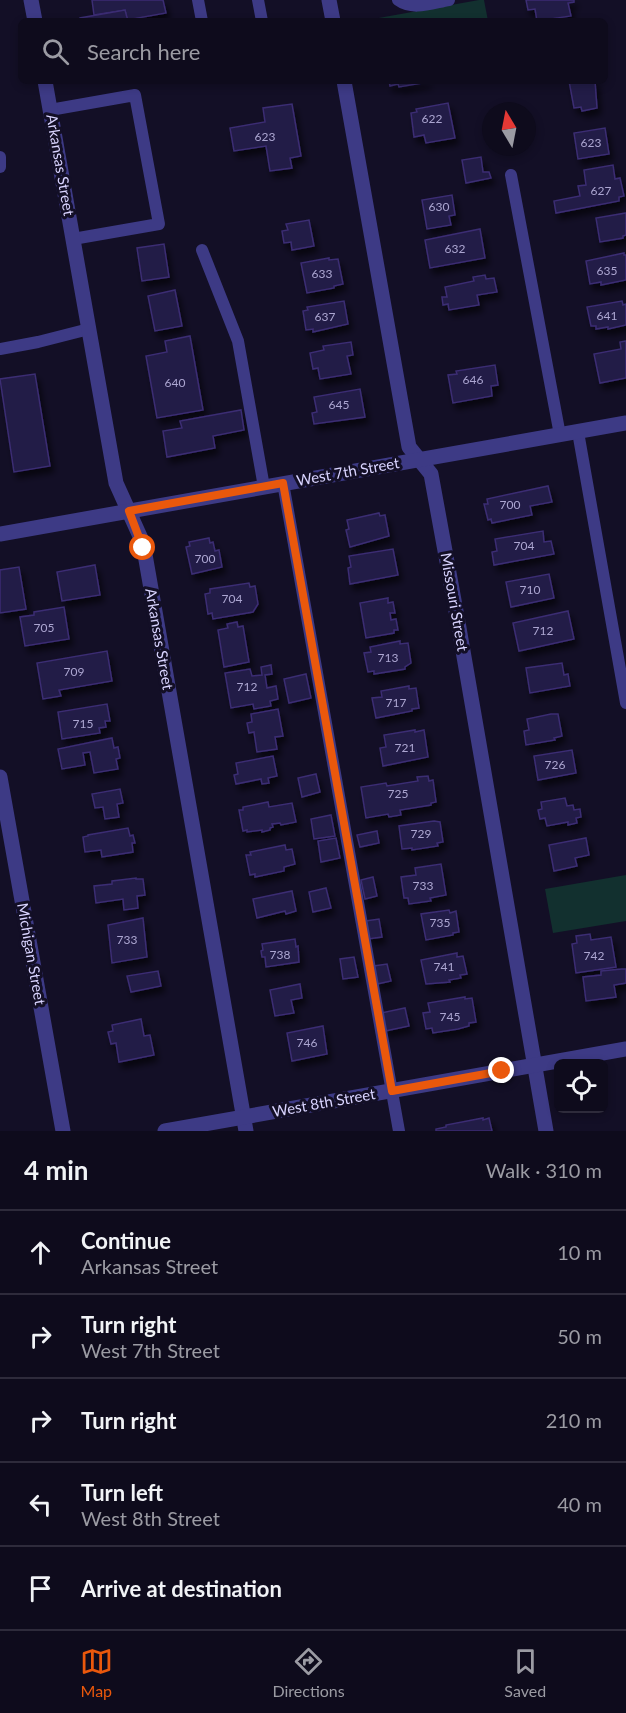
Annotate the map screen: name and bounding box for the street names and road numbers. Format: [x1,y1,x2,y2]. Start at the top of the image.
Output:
street label: Arkansas Street [43,113,79,218]
street label: West 7th Street [295,453,401,489]
street label: Missouri Street [437,551,473,653]
street label: Arkansas Street [142,587,178,692]
street label: Michigan Street [14,901,50,1007]
street label: West 8th Street [271,1084,377,1120]

